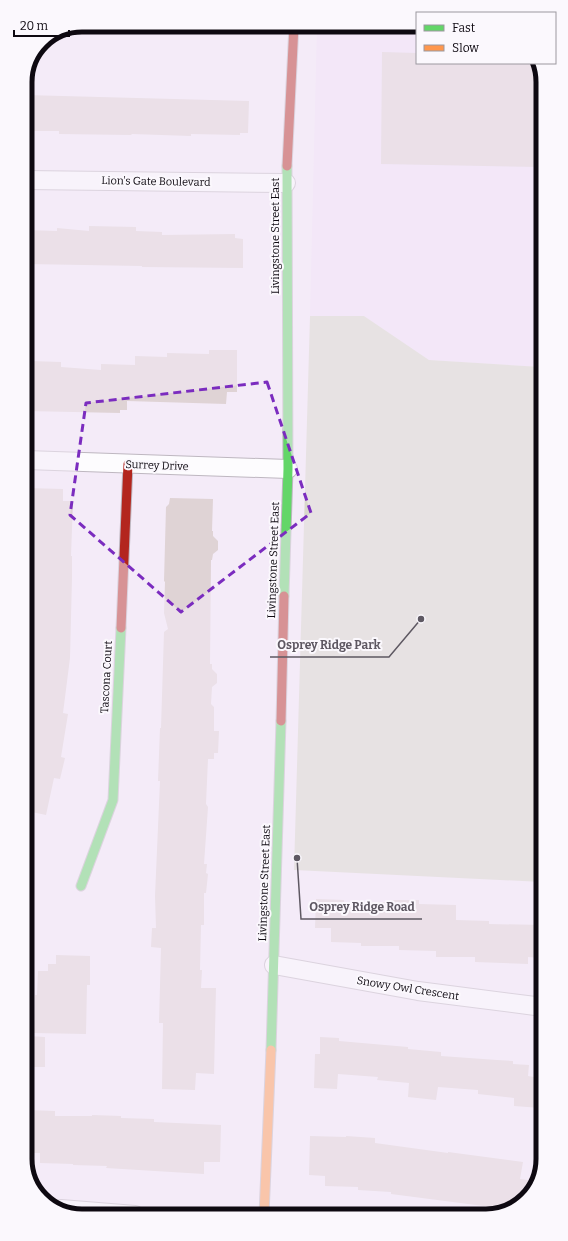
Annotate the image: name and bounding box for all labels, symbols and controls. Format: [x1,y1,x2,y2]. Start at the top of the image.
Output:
scale bar [14,12,69,38]
legend [416,12,556,64]
text: 20 m [20,19,49,33]
text: Fast [452,21,476,35]
text: Slow [452,41,479,55]
street label: Lion's Gate Boulevard [101,174,211,189]
street label: Livingstone Street East [269,178,282,294]
street label: Surrey Drive [125,458,189,473]
street label: Livingstone Street East [265,501,282,619]
callout: Osprey Ridge Park [270,633,389,657]
text: Osprey Ridge Park [277,638,382,652]
street label: Tascona Court [98,640,115,714]
street label: Livingstone Street East [256,824,273,942]
callout: Osprey Ridge Road [301,895,422,919]
text: Osprey Ridge Road [309,900,416,914]
street label: Snowy Owl Crescent [356,974,460,1003]

